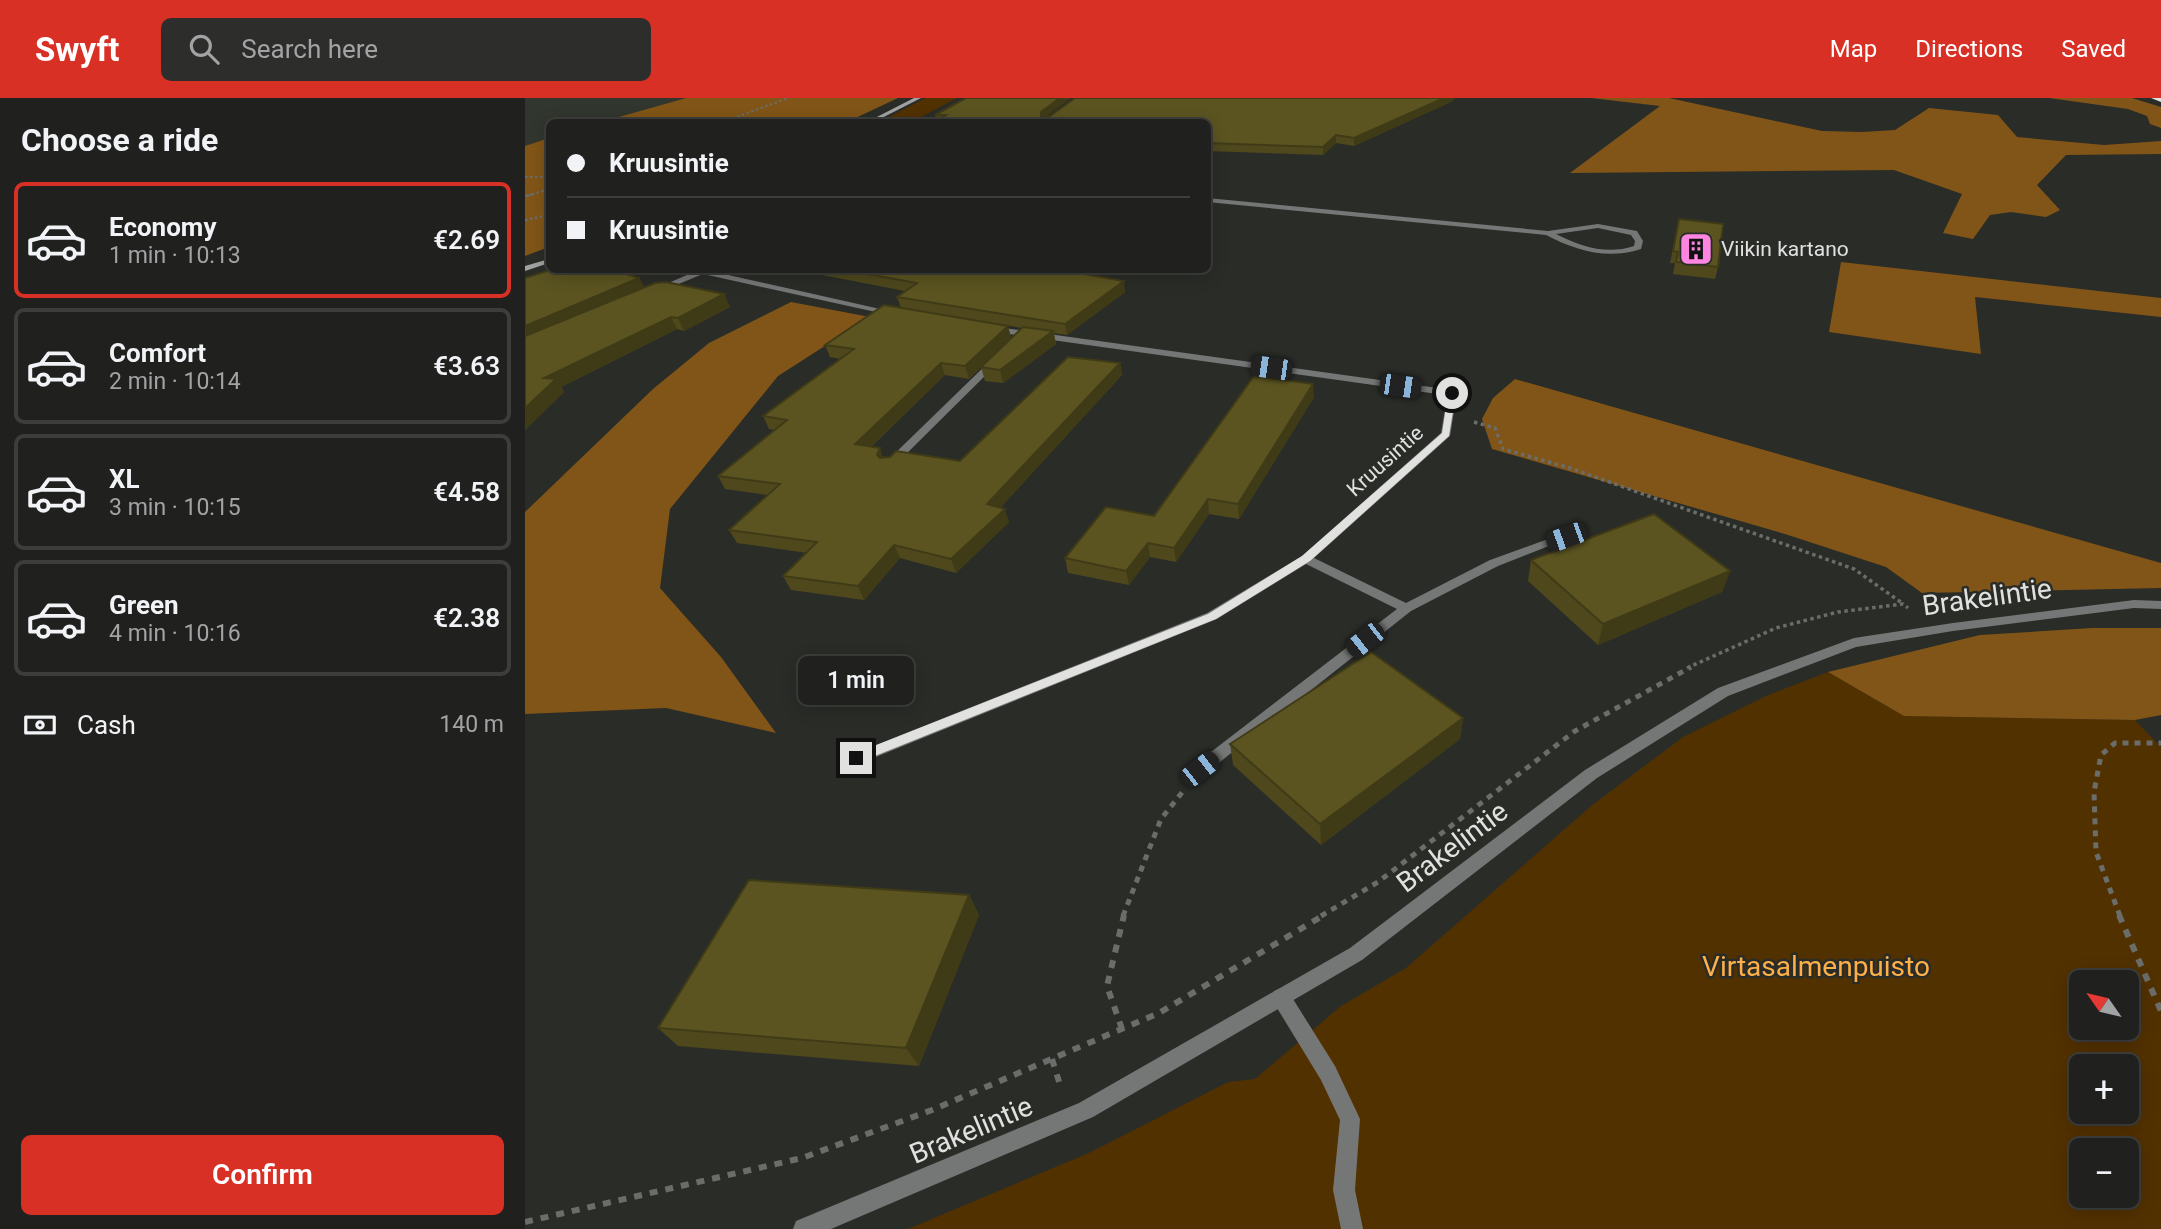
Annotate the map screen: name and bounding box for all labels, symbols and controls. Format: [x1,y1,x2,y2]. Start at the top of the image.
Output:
search box [161,18,651,81]
text: Swyft [35,30,119,69]
icon: search [185,30,223,68]
text: Search here [241,34,378,64]
text: Map [1830,35,1877,63]
text: Directions [1915,35,2023,63]
text: Saved [2061,35,2126,63]
text: Choose a ride [21,121,218,159]
text: Kruusintie [609,148,729,178]
icon: car [25,209,88,272]
text: Economy [109,212,216,242]
text: Kruusintie [609,215,729,245]
text: €2.69 [433,225,500,255]
building icon: Viikin kartano [1677,230,1715,268]
place label: Viikin kartano [1721,237,1849,261]
text: 1 min · 10:13 [109,242,241,269]
icon: car [25,335,88,398]
text: Comfort [109,338,206,368]
text: €3.63 [433,351,500,381]
car [1249,355,1294,381]
text: 2 min · 10:14 [109,368,241,395]
car [1378,373,1423,399]
route start [1436,377,1468,409]
street label: Kruusintie [1342,421,1428,501]
icon: car [25,461,88,524]
text: XL [109,464,140,494]
text: €4.58 [433,477,500,507]
text: 3 min · 10:15 [109,494,241,521]
car [1543,520,1590,554]
street label: Brakelintie [1920,572,2054,622]
icon: car [25,587,88,650]
text: Green [109,590,179,620]
text: €2.38 [433,603,500,633]
car [1342,619,1389,661]
text: 4 min · 10:16 [109,620,241,647]
callout: 1 min [798,656,914,706]
text: 1 min [827,667,885,694]
icon: cash [21,706,59,744]
text: Cash [77,710,136,740]
text: 140 m [439,711,504,738]
route end [840,742,872,774]
car [1177,748,1224,790]
street label: Brakelintie [1390,795,1514,899]
park label: Virtasalmenpuisto [1702,950,1930,983]
north arrow [2069,970,2139,1040]
map controls [2069,970,2139,1208]
button: + [2069,1054,2139,1124]
street label: Brakelintie [905,1089,1037,1171]
button: Confirm [21,1135,504,1215]
button: − [2069,1138,2139,1208]

